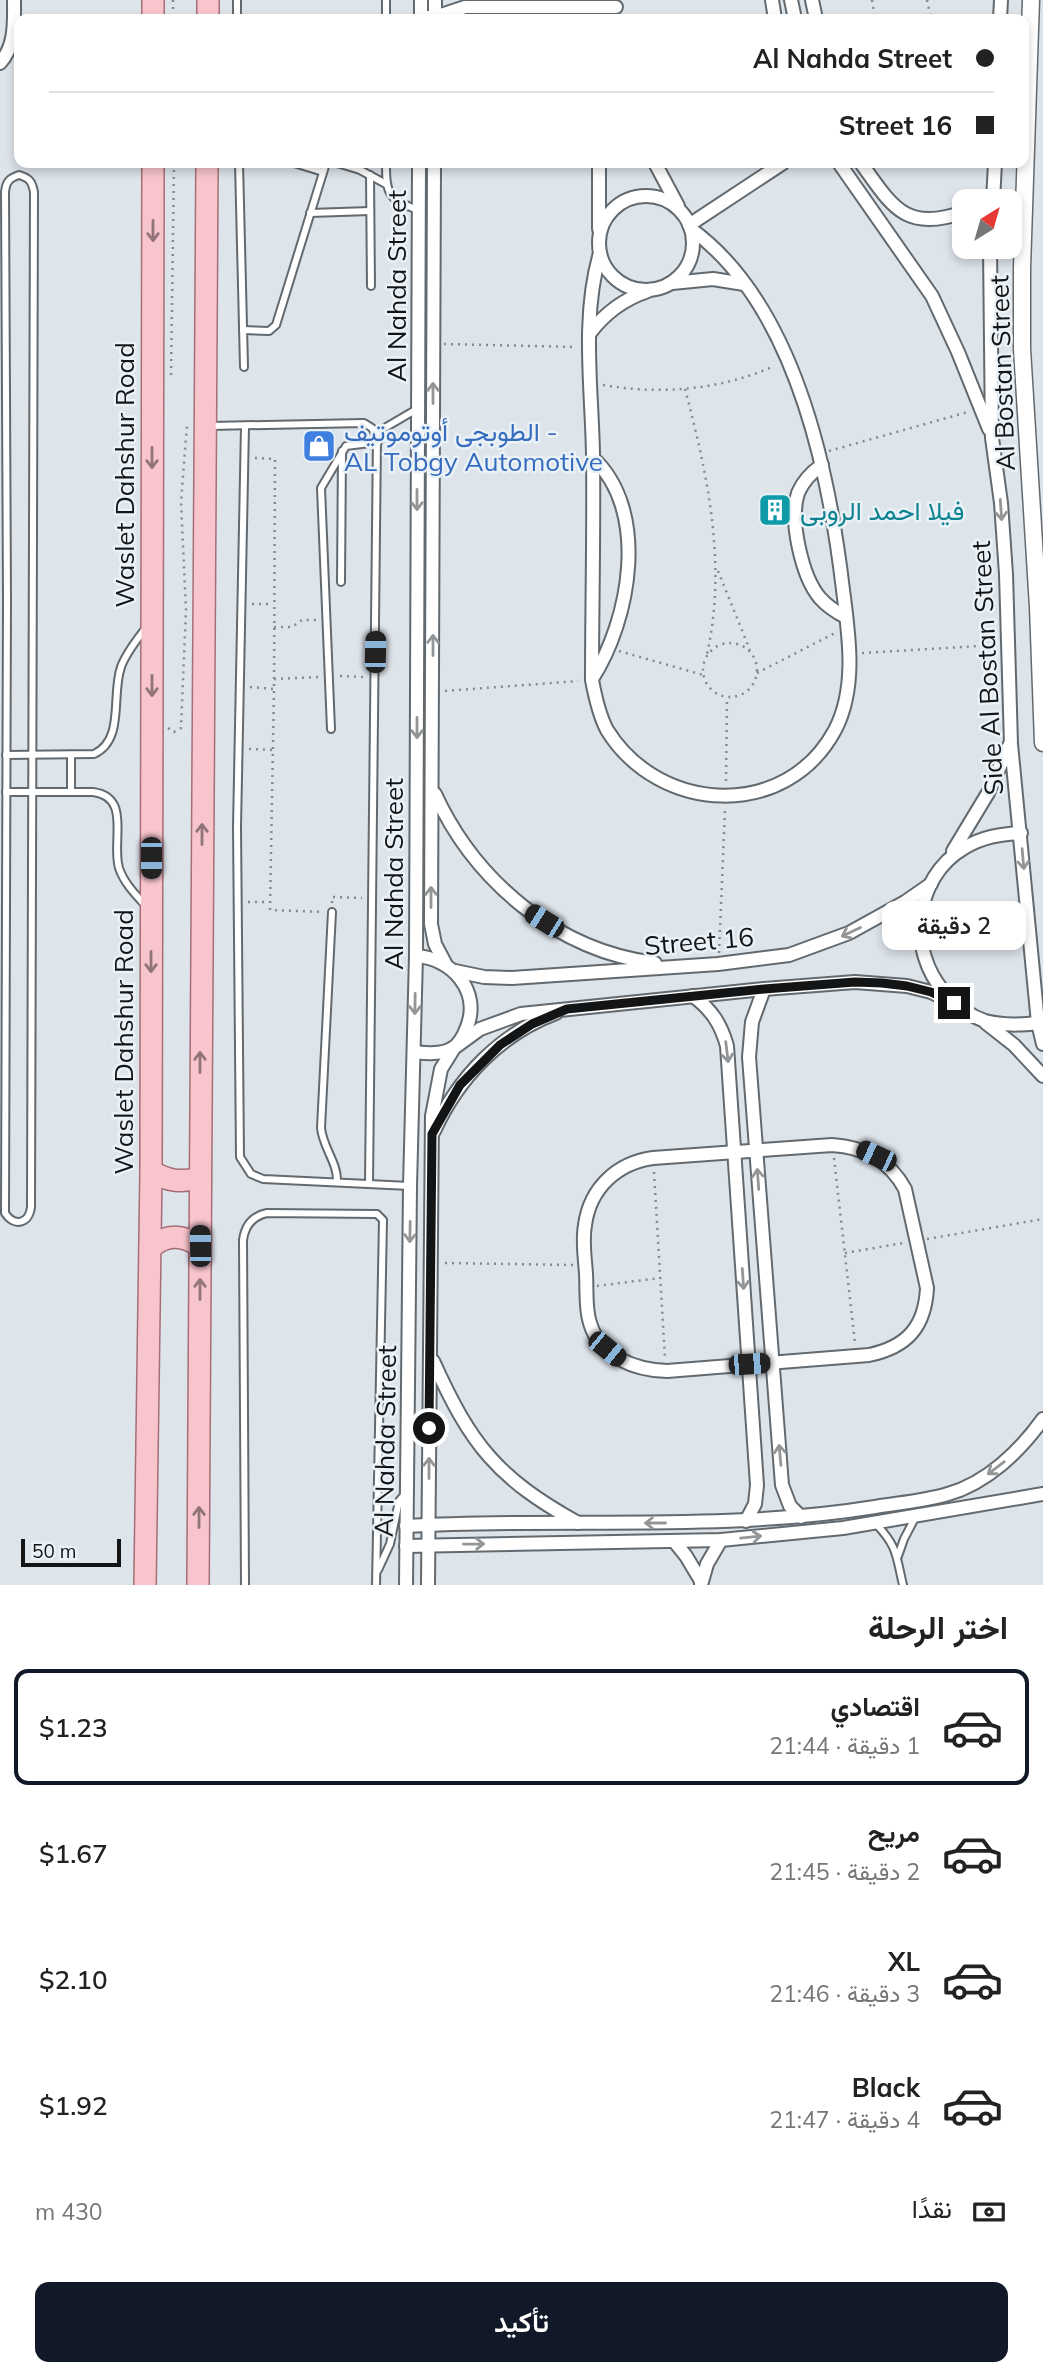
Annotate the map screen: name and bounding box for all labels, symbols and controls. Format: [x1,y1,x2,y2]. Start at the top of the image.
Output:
text: Al Nahda Street [753,42,952,75]
text: Street 16 [839,109,952,142]
north arrow [952,189,1022,259]
map controls [952,189,1022,259]
street label: Al Nahda Street [380,190,413,382]
one-way arrow [146,219,160,242]
street label: Al Bostan Street [982,274,1022,472]
street label: Waslet Dahshur Road [108,342,141,608]
one-way arrow [426,382,440,405]
place label: الطوبجى أوتوموتيف - AL Tobgy Automotive [344,415,603,478]
shop icon: الطوبجى أوتوموتيف - AL Tobgy Automotive [300,427,338,465]
one-way arrow [145,447,159,470]
one-way arrow [410,489,424,512]
building icon: فيلا احمد الروبى [756,491,794,529]
place label: فيلا احمد الروبى [800,494,964,527]
one-way arrow [995,499,1008,522]
street label: Side Al Bostan Street [964,540,1010,796]
car [365,631,386,673]
one-way arrow [426,634,440,657]
one-way arrow [145,674,159,697]
one-way arrow [410,716,424,739]
street label: Al Nahda Street [377,778,410,970]
one-way arrow [195,823,209,846]
car [141,837,162,879]
one-way arrow [1017,848,1030,870]
one-way arrow [424,886,438,909]
car [521,901,568,941]
callout: 2 دقيقة [882,902,1026,950]
street label: Waslet Dahshur Road [107,909,140,1175]
text: 2 دقيقة [917,911,991,940]
street label: Street 16 [643,920,755,962]
one-way arrow [841,925,862,939]
one-way arrow [144,951,158,974]
route end [938,987,970,1019]
one-way arrow [408,993,421,1016]
one-way arrow [720,1040,733,1063]
one-way arrow [193,1051,207,1074]
car [853,1138,900,1174]
one-way arrow [751,1168,764,1191]
one-way arrow [403,1220,417,1243]
car [190,1225,211,1267]
one-way arrow [737,1267,750,1290]
one-way arrow [193,1278,207,1301]
car [585,1328,630,1370]
street label: Al Nahda Street [367,1345,403,1537]
car [728,1352,771,1376]
route start [413,1412,445,1444]
one-way arrow [773,1444,786,1467]
one-way arrow [422,1457,436,1480]
one-way arrow [987,1461,1006,1475]
one-way arrow [192,1506,205,1529]
one-way arrow [643,1516,666,1530]
one-way arrow [739,1530,761,1543]
scale bar [21,1536,121,1568]
one-way arrow [463,1537,486,1550]
text: 50 m [32,1539,76,1563]
text: اختر الرحلة [868,1607,1008,1647]
text: اقتصادي [831,1690,920,1723]
icon: car [941,1696,1004,1759]
text: $1.23 [39,1711,108,1744]
text: 1 دقيقة · 21:44 [769,1731,920,1760]
text: مريح [868,1816,920,1849]
icon: car [941,1822,1004,1885]
text: $1.67 [39,1837,108,1870]
text: 2 دقيقة · 21:45 [769,1857,920,1886]
text: XL [888,1945,920,1978]
icon: car [941,1948,1004,2011]
text: $2.10 [39,1963,108,1996]
text: 3 دقيقة · 21:46 [769,1979,920,2008]
text: Black [852,2071,920,2104]
icon: car [941,2074,1004,2137]
text: $1.92 [39,2089,108,2122]
text: 4 دقيقة · 21:47 [769,2105,920,2134]
text: نقدًا [912,2192,952,2225]
icon: cash [970,2193,1008,2231]
text: 430 m [35,2197,103,2226]
button: تأكيد [35,2282,1008,2362]

